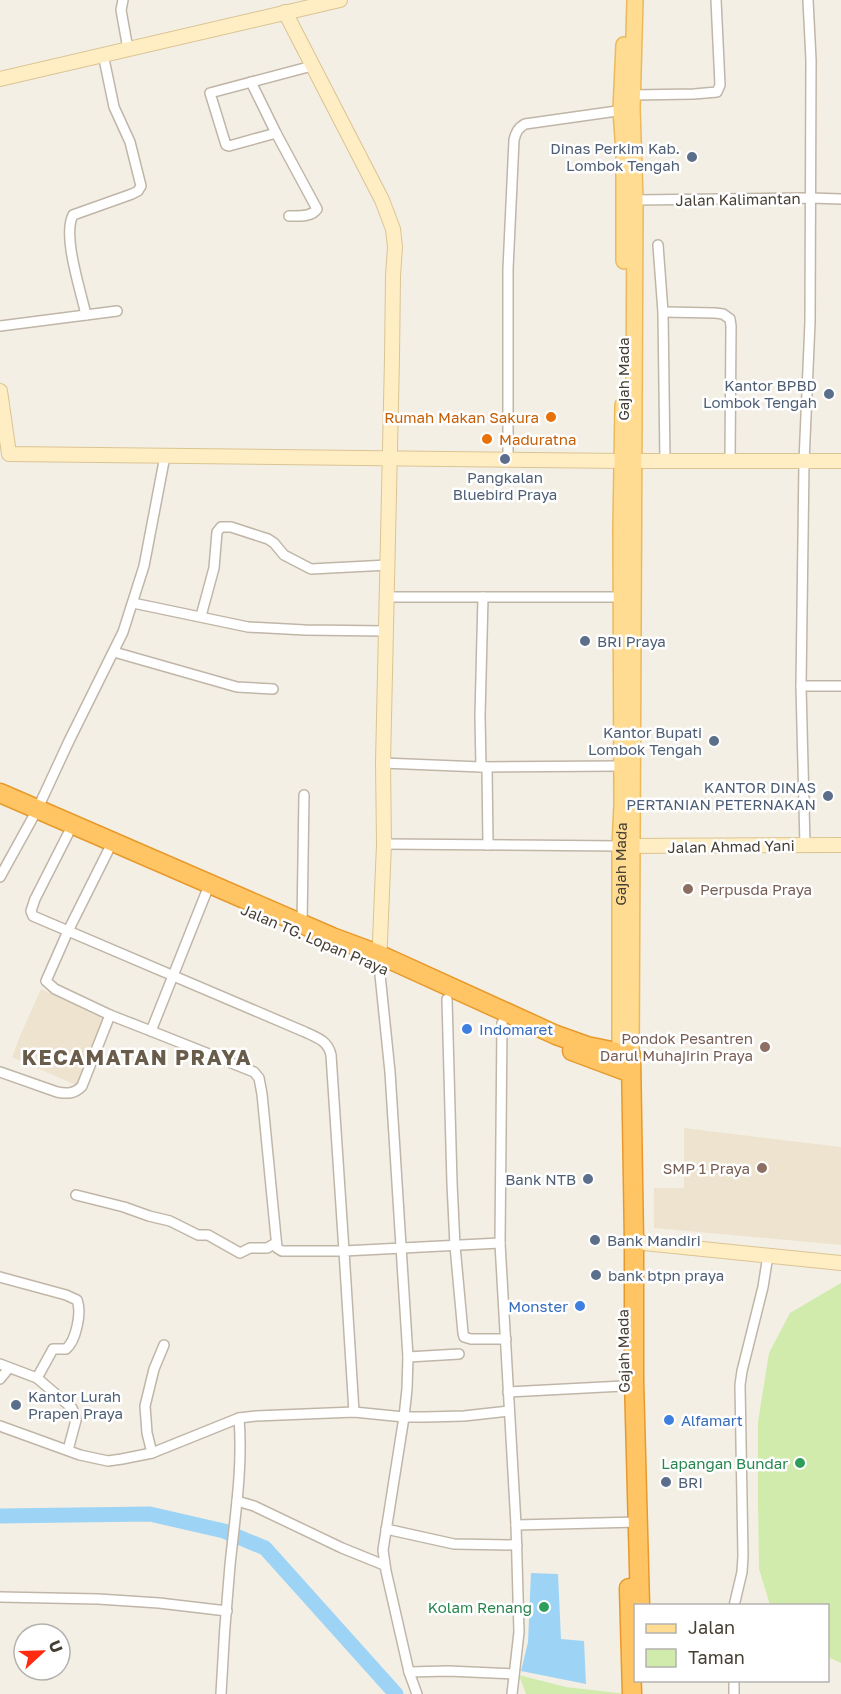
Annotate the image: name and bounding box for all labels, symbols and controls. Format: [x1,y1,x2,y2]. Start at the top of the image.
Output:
place label: Dinas Perkim Kab. Lombok Tengah [550,139,680,174]
marker: Dinas Perkim Kab. Lombok Tengah [685,150,699,164]
street label: Jalan Kalimantan [675,189,801,209]
street label: Gajah Mada [614,337,632,421]
place label: Kantor BPBD Lombok Tengah [703,376,817,411]
marker: Kantor BPBD Lombok Tengah [822,387,836,401]
place label: Rumah Makan Sakura [384,408,539,426]
marker: Rumah Makan Sakura [544,410,558,424]
place label: Maduratna [499,430,576,448]
marker: Maduratna [480,432,494,446]
marker: Pangkalan Bluebird Praya [498,452,512,466]
place label: Pangkalan Bluebird Praya [453,468,557,503]
place label: BRI Praya [597,632,666,650]
marker: BRI Praya [578,634,592,648]
place label: Kantor Bupati Lombok Tengah [588,723,702,758]
marker: Kantor Bupati Lombok Tengah [707,734,721,748]
place label: KANTOR DINAS PERTANIAN PETERNAKAN [626,778,816,813]
marker: KANTOR DINAS PERTANIAN PETERNAKAN [821,789,835,803]
street label: Gajah Mada [611,822,630,906]
street label: Jalan Ahmad Yani [667,836,795,856]
place label: Perpusda Praya [700,880,812,898]
marker: Perpusda Praya [681,882,695,896]
street label: Jalan TG. Lopan Praya [238,900,392,978]
place label: Indomaret [479,1020,553,1038]
marker: Indomaret [460,1022,474,1036]
place label: Pondok Pesantren Darul Muhajirin Praya [600,1029,753,1064]
marker: Pondok Pesantren Darul Muhajirin Praya [758,1040,772,1054]
district label: KECAMATAN PRAYA [22,1044,252,1070]
place label: SMP 1 Praya [663,1159,750,1177]
marker: SMP 1 Praya [755,1161,769,1175]
place label: Bank NTB [505,1170,576,1188]
marker: Bank NTB [581,1172,595,1186]
place label: Bank Mandiri [607,1231,701,1249]
marker: Bank Mandiri [588,1233,602,1247]
place label: bank btpn praya [608,1266,724,1284]
marker: bank btpn praya [589,1268,603,1282]
place label: Monster [508,1297,568,1315]
marker: Monster [573,1299,587,1313]
street label: Gajah Mada [613,1309,633,1393]
place label: Kantor Lurah Prapen Praya [28,1387,123,1422]
marker: Kantor Lurah Prapen Praya [9,1398,23,1412]
place label: Alfamart [681,1411,743,1429]
marker: Alfamart [662,1413,676,1427]
place label: Lapangan Bundar [661,1454,788,1472]
marker: Lapangan Bundar [793,1456,807,1470]
place label: BRI [678,1473,703,1491]
marker: BRI [659,1475,673,1489]
place label: Kolam Renang [428,1598,532,1616]
marker: Kolam Renang [537,1600,551,1614]
legend [634,1604,829,1682]
text: Jalan [688,1616,735,1638]
north arrow [12,1622,72,1682]
text: U [44,1637,67,1656]
text: Taman [688,1646,745,1668]

